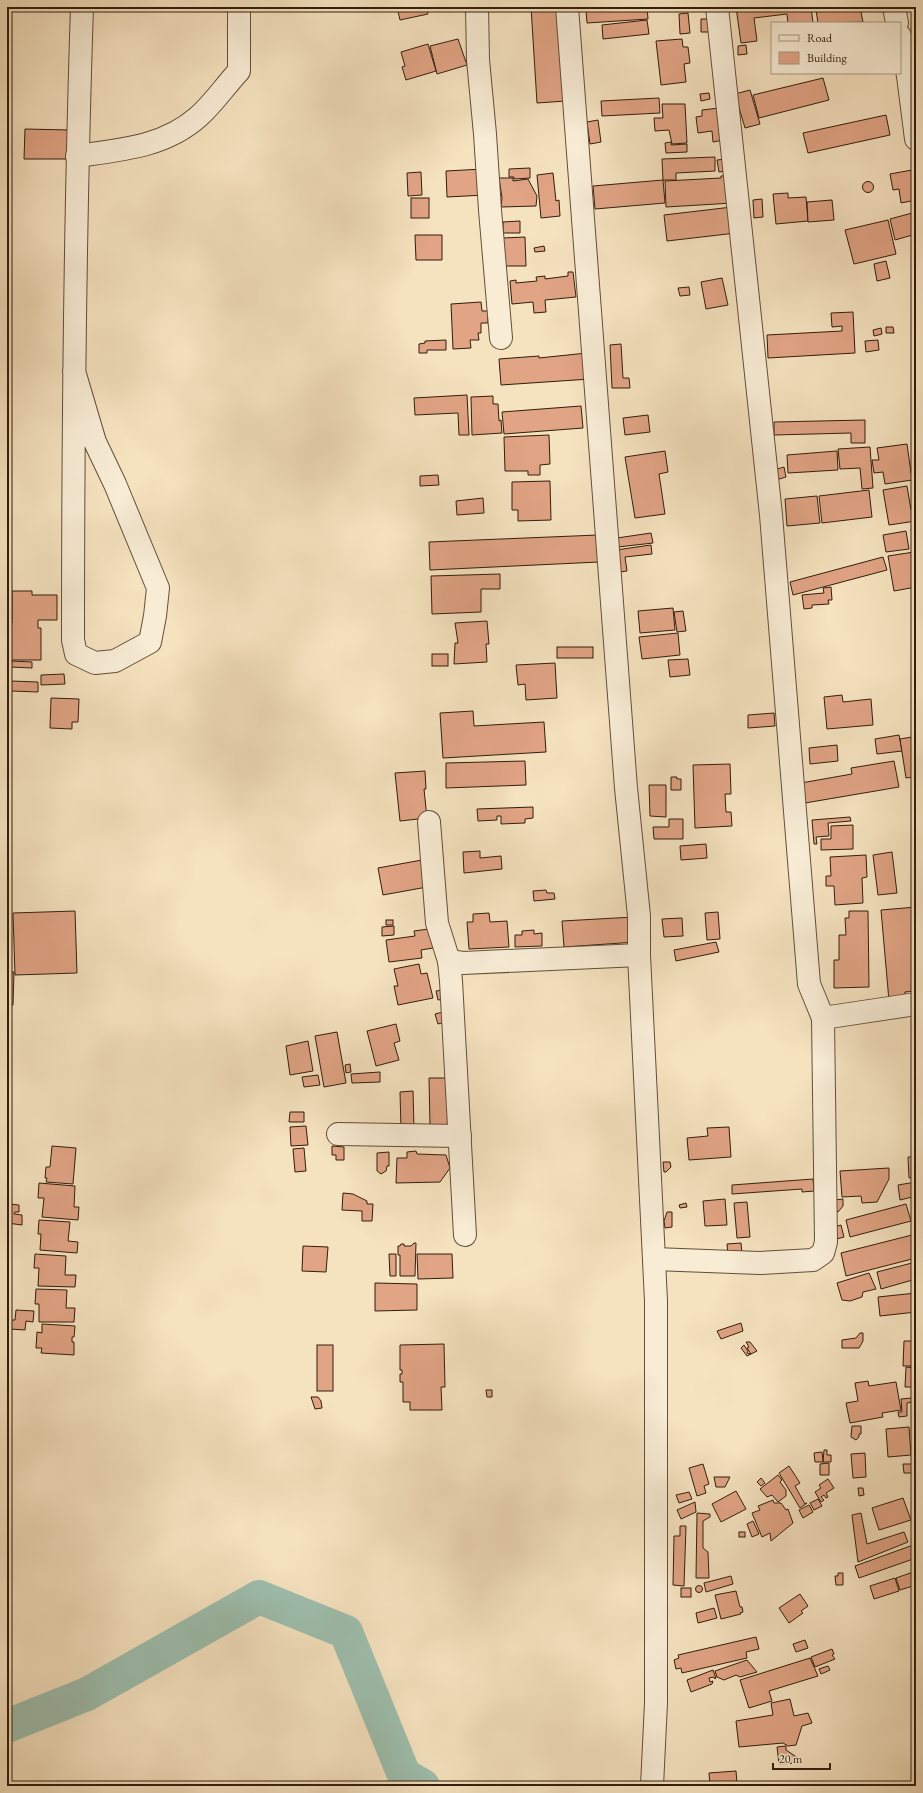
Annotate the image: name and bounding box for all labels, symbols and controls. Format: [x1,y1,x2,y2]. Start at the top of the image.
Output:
legend [771,22,901,74]
text: Road [807,30,833,46]
text: Building [807,50,848,66]
scale bar [773,1745,830,1771]
text: 20 m [779,1751,803,1767]

